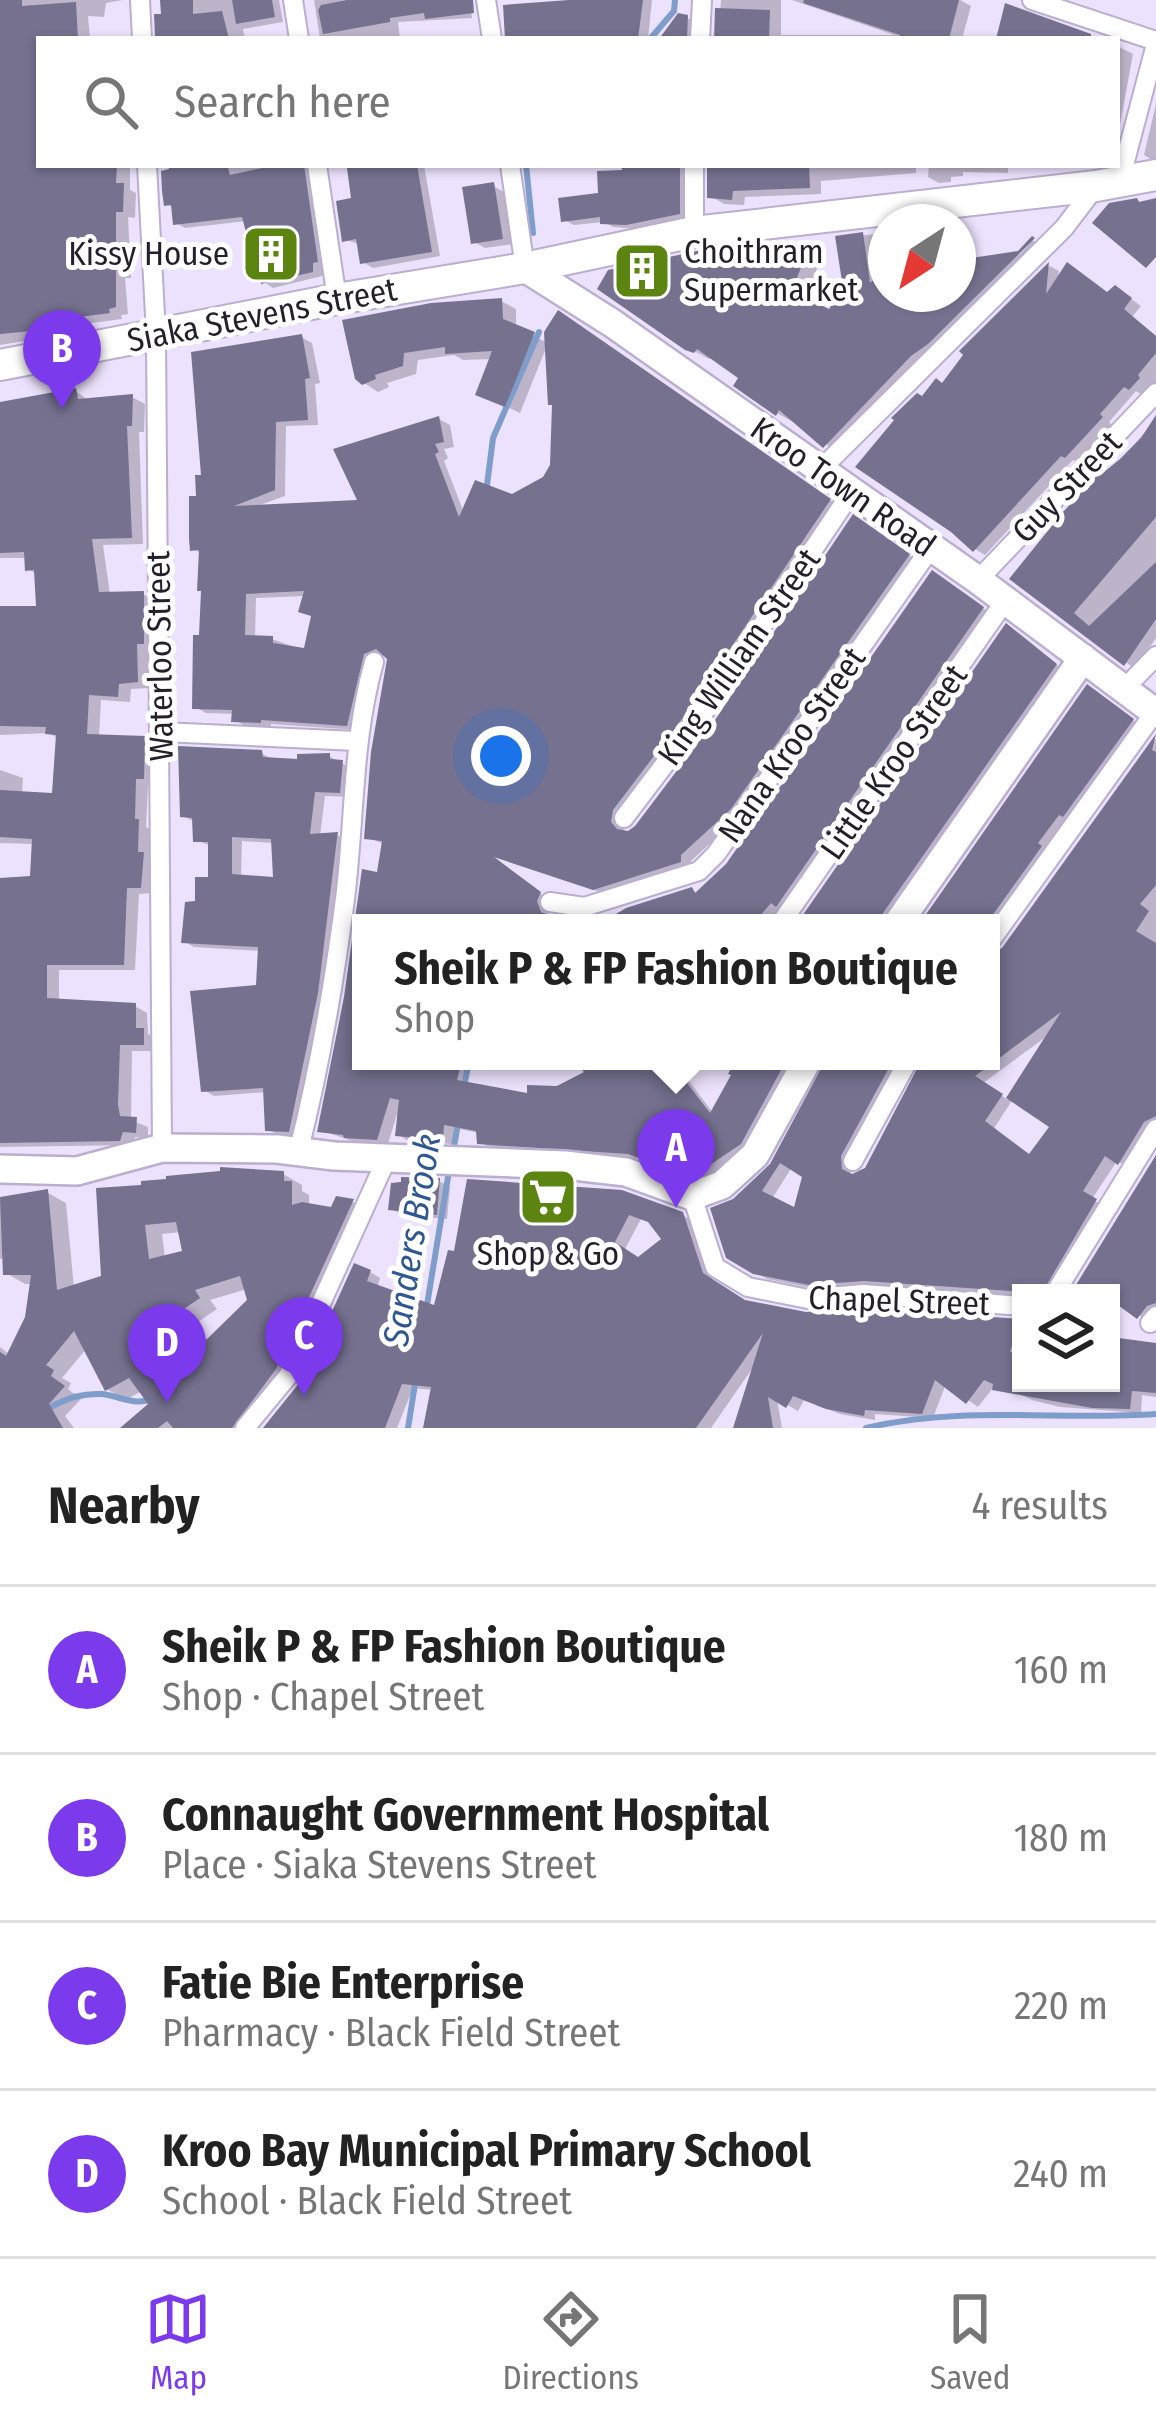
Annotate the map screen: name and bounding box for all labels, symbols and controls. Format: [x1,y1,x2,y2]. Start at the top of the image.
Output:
search box [36,36,1120,168]
icon: search [78,69,144,135]
text: Search here [174,75,391,129]
north arrow [868,204,976,312]
building icon: Kissy House [240,223,302,285]
place label: Choithram Supermarket [684,232,858,310]
place label: Kissy House [68,234,229,274]
building icon: Choithram Supermarket [611,240,673,302]
street label: Siaka Stevens Street [124,269,400,361]
pin: B [23,310,101,409]
street label: Kroo Town Road [743,409,943,565]
street label: Guy Street [1004,423,1130,551]
street label: King William Street [649,541,829,773]
street label: Waterloo Street [138,550,182,761]
street label: Nana Kroo Street [710,639,874,850]
street label: Little Kroo Street [812,657,976,867]
your location [471,726,531,786]
popup [352,914,1000,1070]
text: Sheik P & FP Fashion Boutique [394,942,958,996]
text: Shop [394,996,475,1042]
pin: A [637,1109,715,1208]
water label: Sanders Brook [373,1131,450,1350]
supermarket icon: Shop & Go [517,1166,579,1228]
place label: Shop & Go [477,1234,619,1274]
street label: Chapel Street [808,1278,991,1324]
map controls [1012,1284,1120,1392]
button: layers [1012,1284,1120,1392]
pin: C [265,1297,343,1396]
pin: D [128,1304,206,1403]
text: Nearby [48,1475,200,1537]
text: 4 results [971,1483,1108,1529]
text: Sheik P & FP Fashion Boutique [162,1620,726,1674]
text: A [76,1647,98,1693]
text: 160 m [1014,1647,1108,1693]
text: Shop · Chapel Street [162,1674,484,1720]
text: Connaught Government Hospital [162,1788,769,1842]
text: B [76,1815,98,1861]
text: 180 m [1014,1815,1108,1861]
text: Place · Siaka Stevens Street [162,1842,597,1888]
text: Fatie Bie Enterprise [162,1956,524,2010]
text: C [77,1983,97,2029]
text: 220 m [1014,1983,1108,2029]
text: Pharmacy · Black Field Street [162,2010,620,2056]
text: Kroo Bay Municipal Primary School [162,2124,811,2178]
text: D [75,2151,99,2197]
text: 240 m [1013,2151,1108,2197]
text: School · Black Field Street [162,2178,572,2224]
tab: Map [145,2286,211,2398]
tab: Directions [502,2286,639,2398]
tab: Saved [930,2286,1010,2398]

